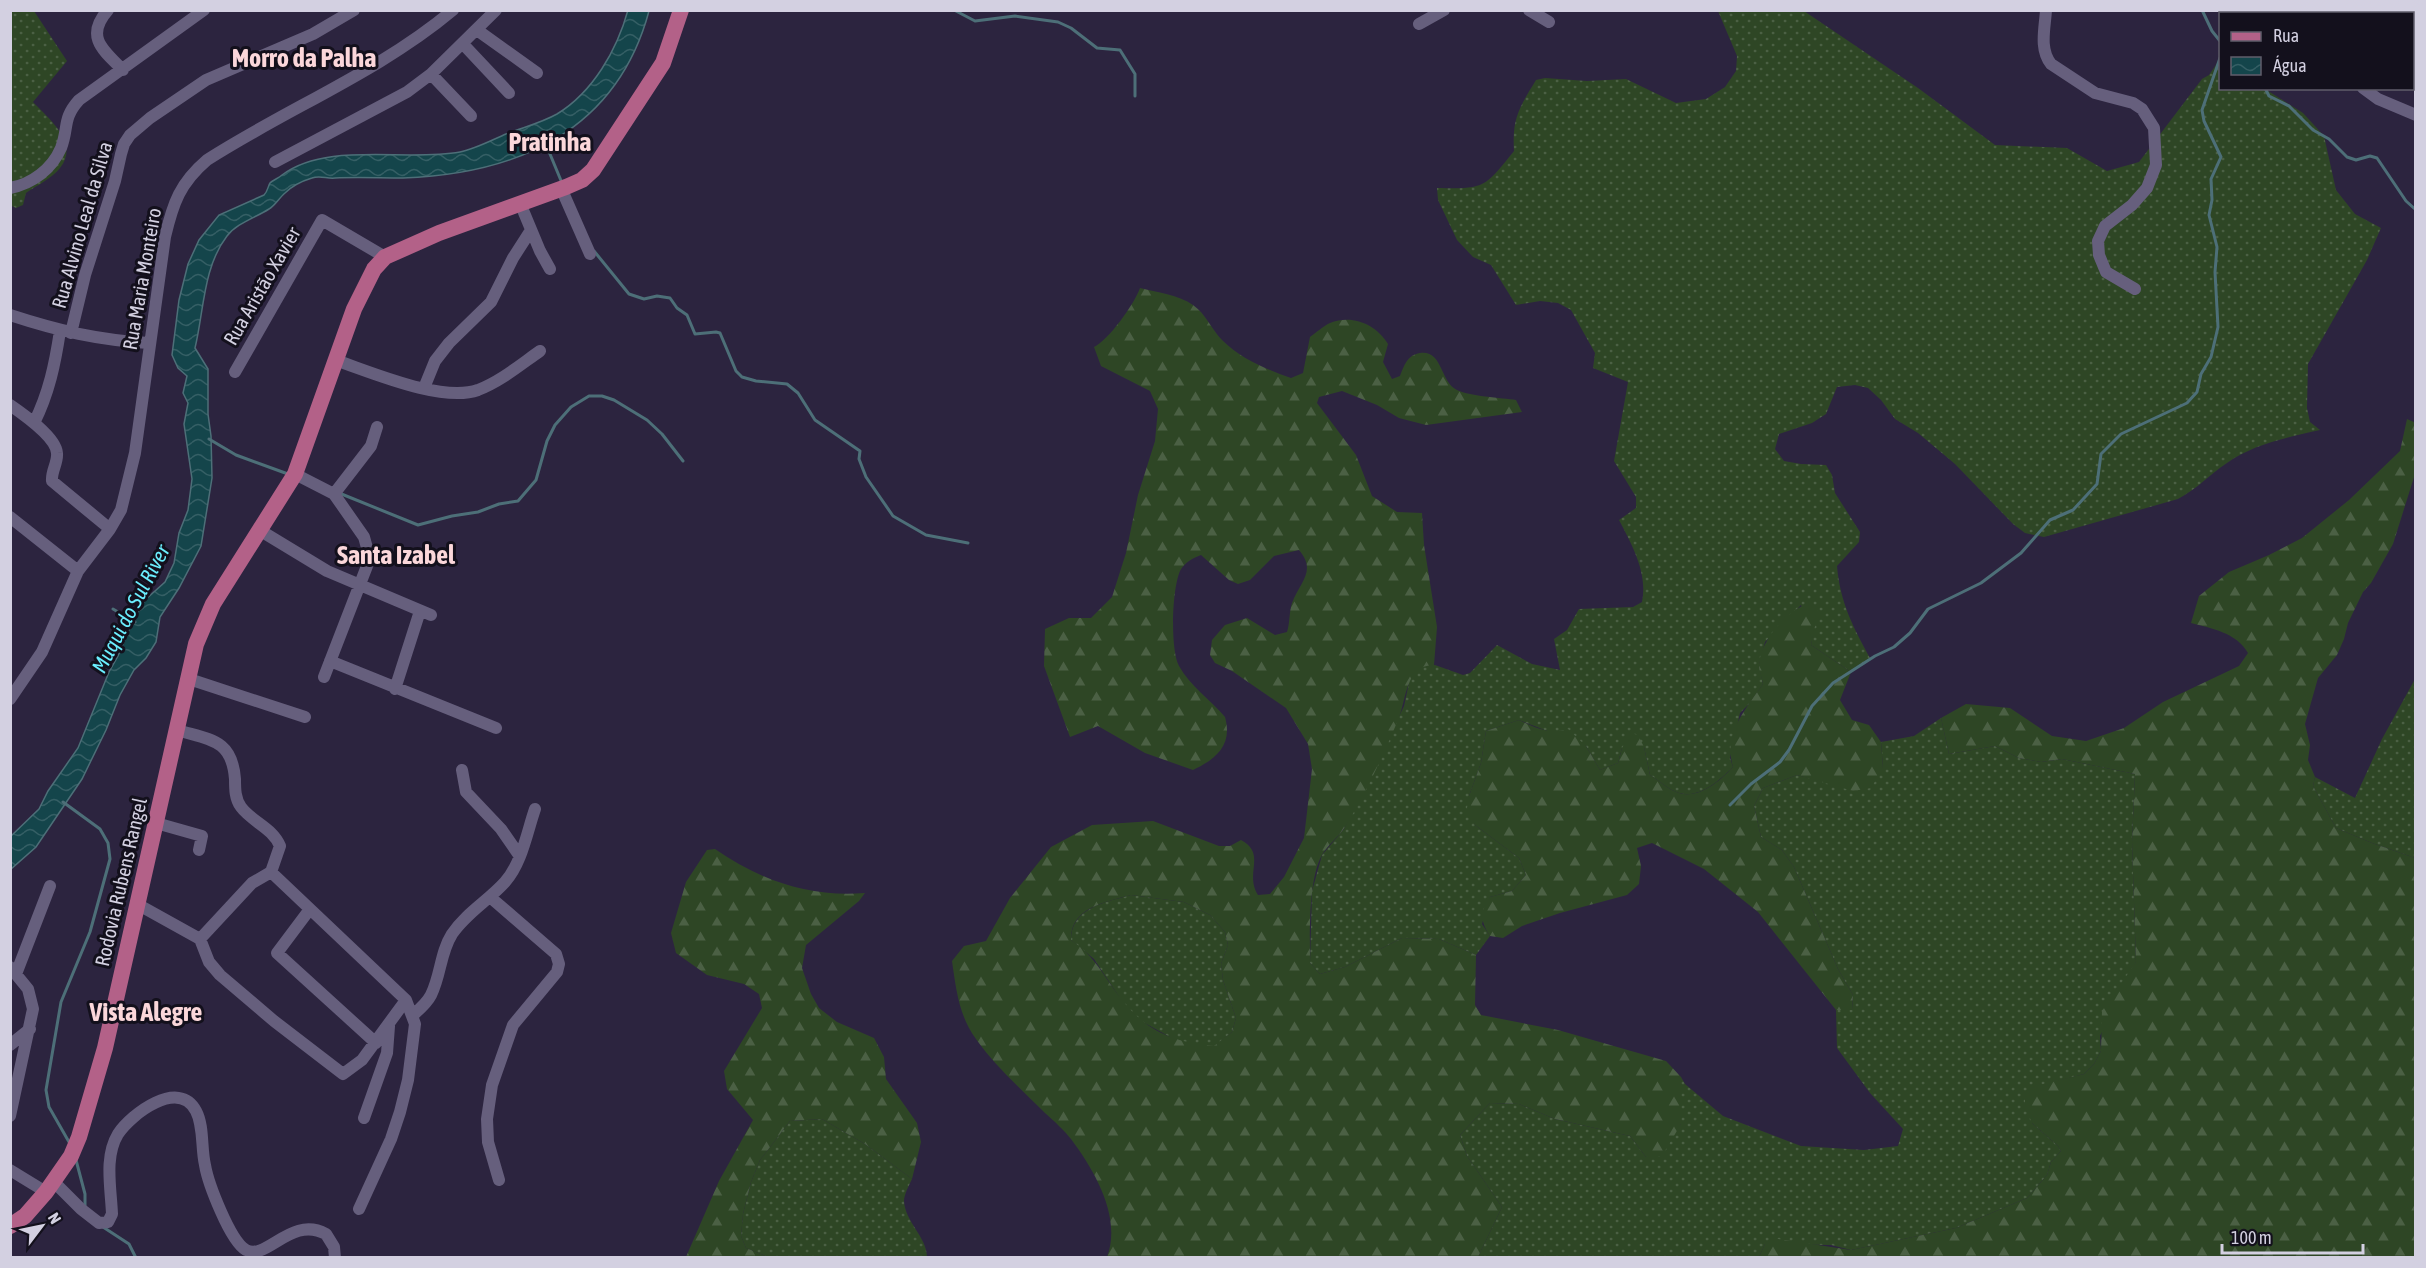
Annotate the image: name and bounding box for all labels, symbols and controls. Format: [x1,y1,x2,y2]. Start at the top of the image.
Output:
legend [2219,12,2414,90]
text: Rua [2273,25,2299,46]
district label: Morro da Palha [232,43,376,73]
text: Água [2273,55,2307,76]
district label: Pratinha [509,127,591,157]
street label: Rua Alvino Leal da Silva [47,139,116,311]
street label: Rua Maria Monteiro [118,206,165,352]
street label: Rua Aristão Xavier [219,222,305,349]
water label: Muqui do Sul River [86,540,174,677]
district label: Santa Izabel [337,540,456,570]
street label: Rodovia Rubens Rangel [90,795,151,968]
district label: Vista Alegre [89,997,203,1027]
north arrow [12,1196,72,1256]
text: N [45,1209,65,1227]
scale bar [2222,1217,2363,1255]
text: 100 m [2231,1227,2272,1248]

